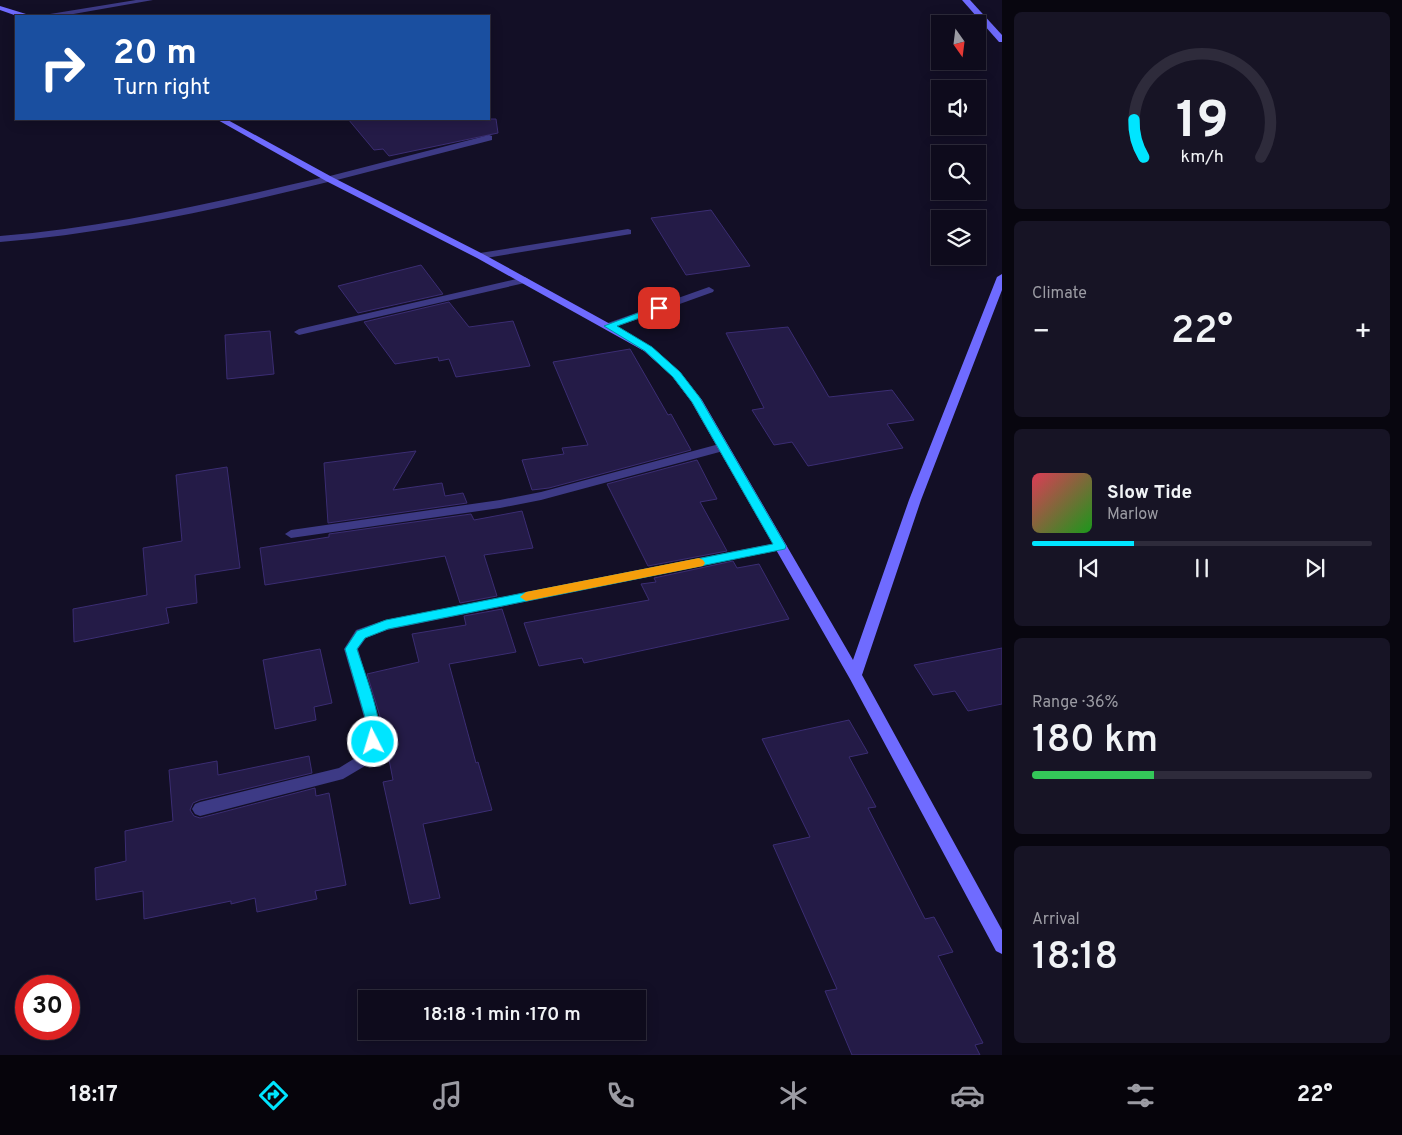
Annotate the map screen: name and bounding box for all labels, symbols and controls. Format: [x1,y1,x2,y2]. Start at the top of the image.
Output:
north arrow [931,15,986,70]
map controls [931,15,986,265]
text: 20 m [113,32,197,76]
icon: right [30,35,95,100]
text: Turn right [113,75,210,102]
button: sound [931,80,986,135]
text: 19 [1176,90,1228,156]
button: search [931,145,986,200]
text: km/h [1180,146,1224,169]
button: layers [931,210,986,265]
text: Climate [1032,284,1087,304]
pin [638,287,680,329]
icon: arrive [645,294,673,322]
text: 22° [1171,308,1233,357]
text: − [1032,315,1050,351]
text: + [1354,315,1372,351]
text: Slow Tide [1107,481,1192,505]
text: Marlow [1107,505,1159,525]
icon: previous [1075,554,1103,582]
icon: pause [1188,554,1216,582]
icon: next [1301,554,1329,582]
text: Range · 36% [1032,693,1119,713]
position arrow [346,715,398,767]
text: 180 km [1032,717,1158,766]
text: Arrival [1032,910,1080,930]
text: 18:18 [1032,934,1118,983]
speed limit sign: 30 [15,975,80,1040]
text: 18:18 · 1 min · 170 m [423,1003,581,1027]
icon: directions [256,1078,291,1113]
icon: music [430,1078,465,1113]
icon: phone [603,1078,638,1113]
icon: climate [776,1078,811,1113]
icon: car [950,1078,985,1113]
icon: filters [1123,1078,1158,1113]
text: 18:17 [69,1082,118,1109]
text: 22° [1297,1082,1333,1109]

